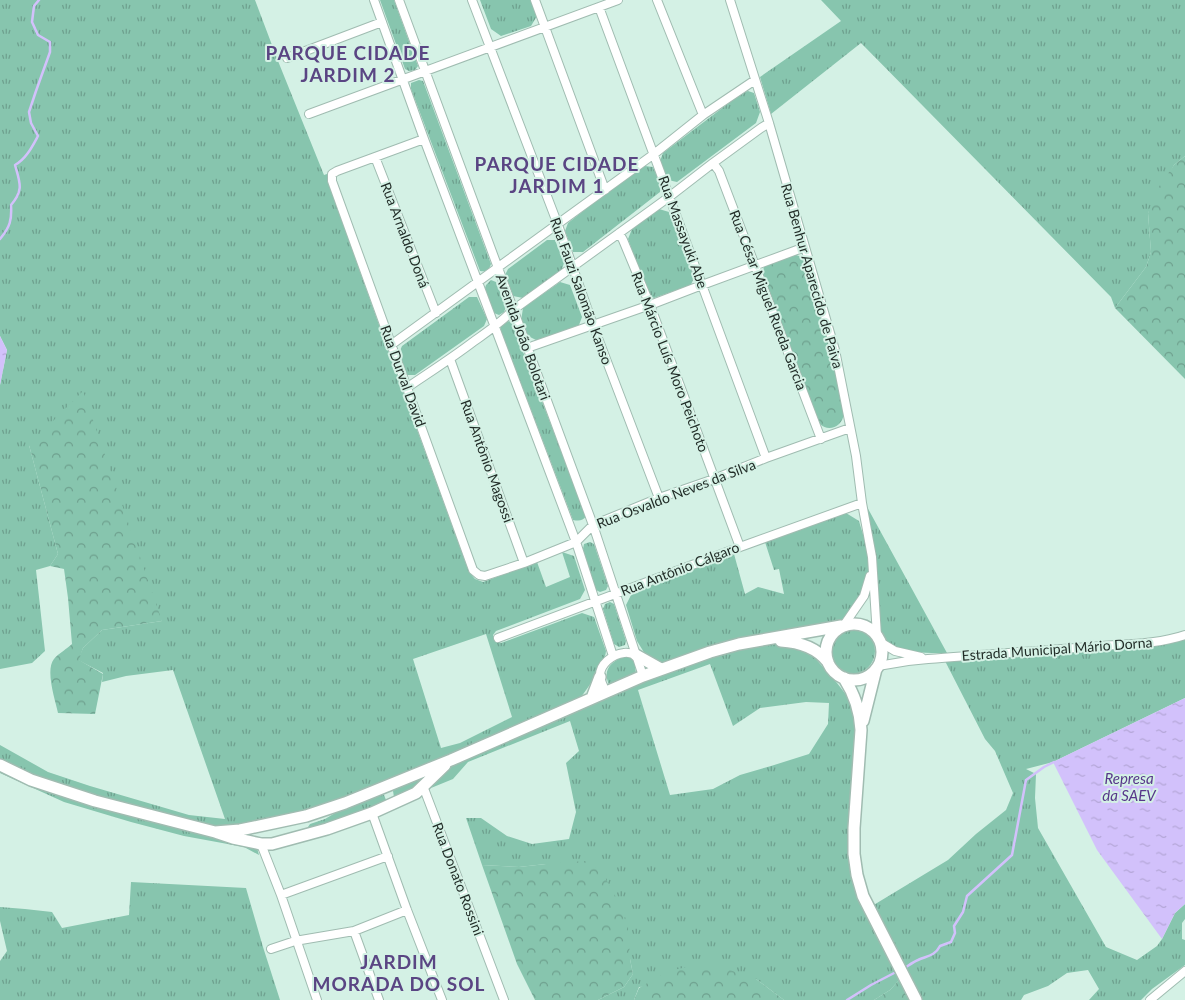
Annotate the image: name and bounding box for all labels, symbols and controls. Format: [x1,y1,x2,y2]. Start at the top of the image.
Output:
district label: PARQUE CIDADE JARDIM 2 [266,41,430,86]
district label: PARQUE CIDADE JARDIM 1 [475,152,639,197]
street label: Rua Massayuki Abe [655,173,712,291]
street label: Rua Arnaldo Doná [378,180,433,290]
street label: Rua Benhur Aparecido de Paiva [778,181,847,370]
street label: Rua César Miguel Rueda Garcia [726,207,811,392]
street label: Rua Fauzi Salomão Kanso [547,215,616,367]
street label: Rua Márcio Luís Moro Peichoto [628,269,713,454]
street label: Avenida João Bolotari [493,271,554,402]
street label: Rua Durval David [377,323,430,429]
street label: Rua Antônio Magossi [457,397,518,525]
street label: Rua Osvaldo Neves da Silva [594,455,758,532]
street label: Rua Antônio Cálgaro [618,538,742,599]
street label: Estrada Municipal Mário Dorna [961,633,1153,664]
water label: Represa da SAEV [1102,769,1157,804]
street label: Rua Donato Rossini [429,820,488,938]
district label: JARDIM MORADA DO SOL [313,950,485,995]

